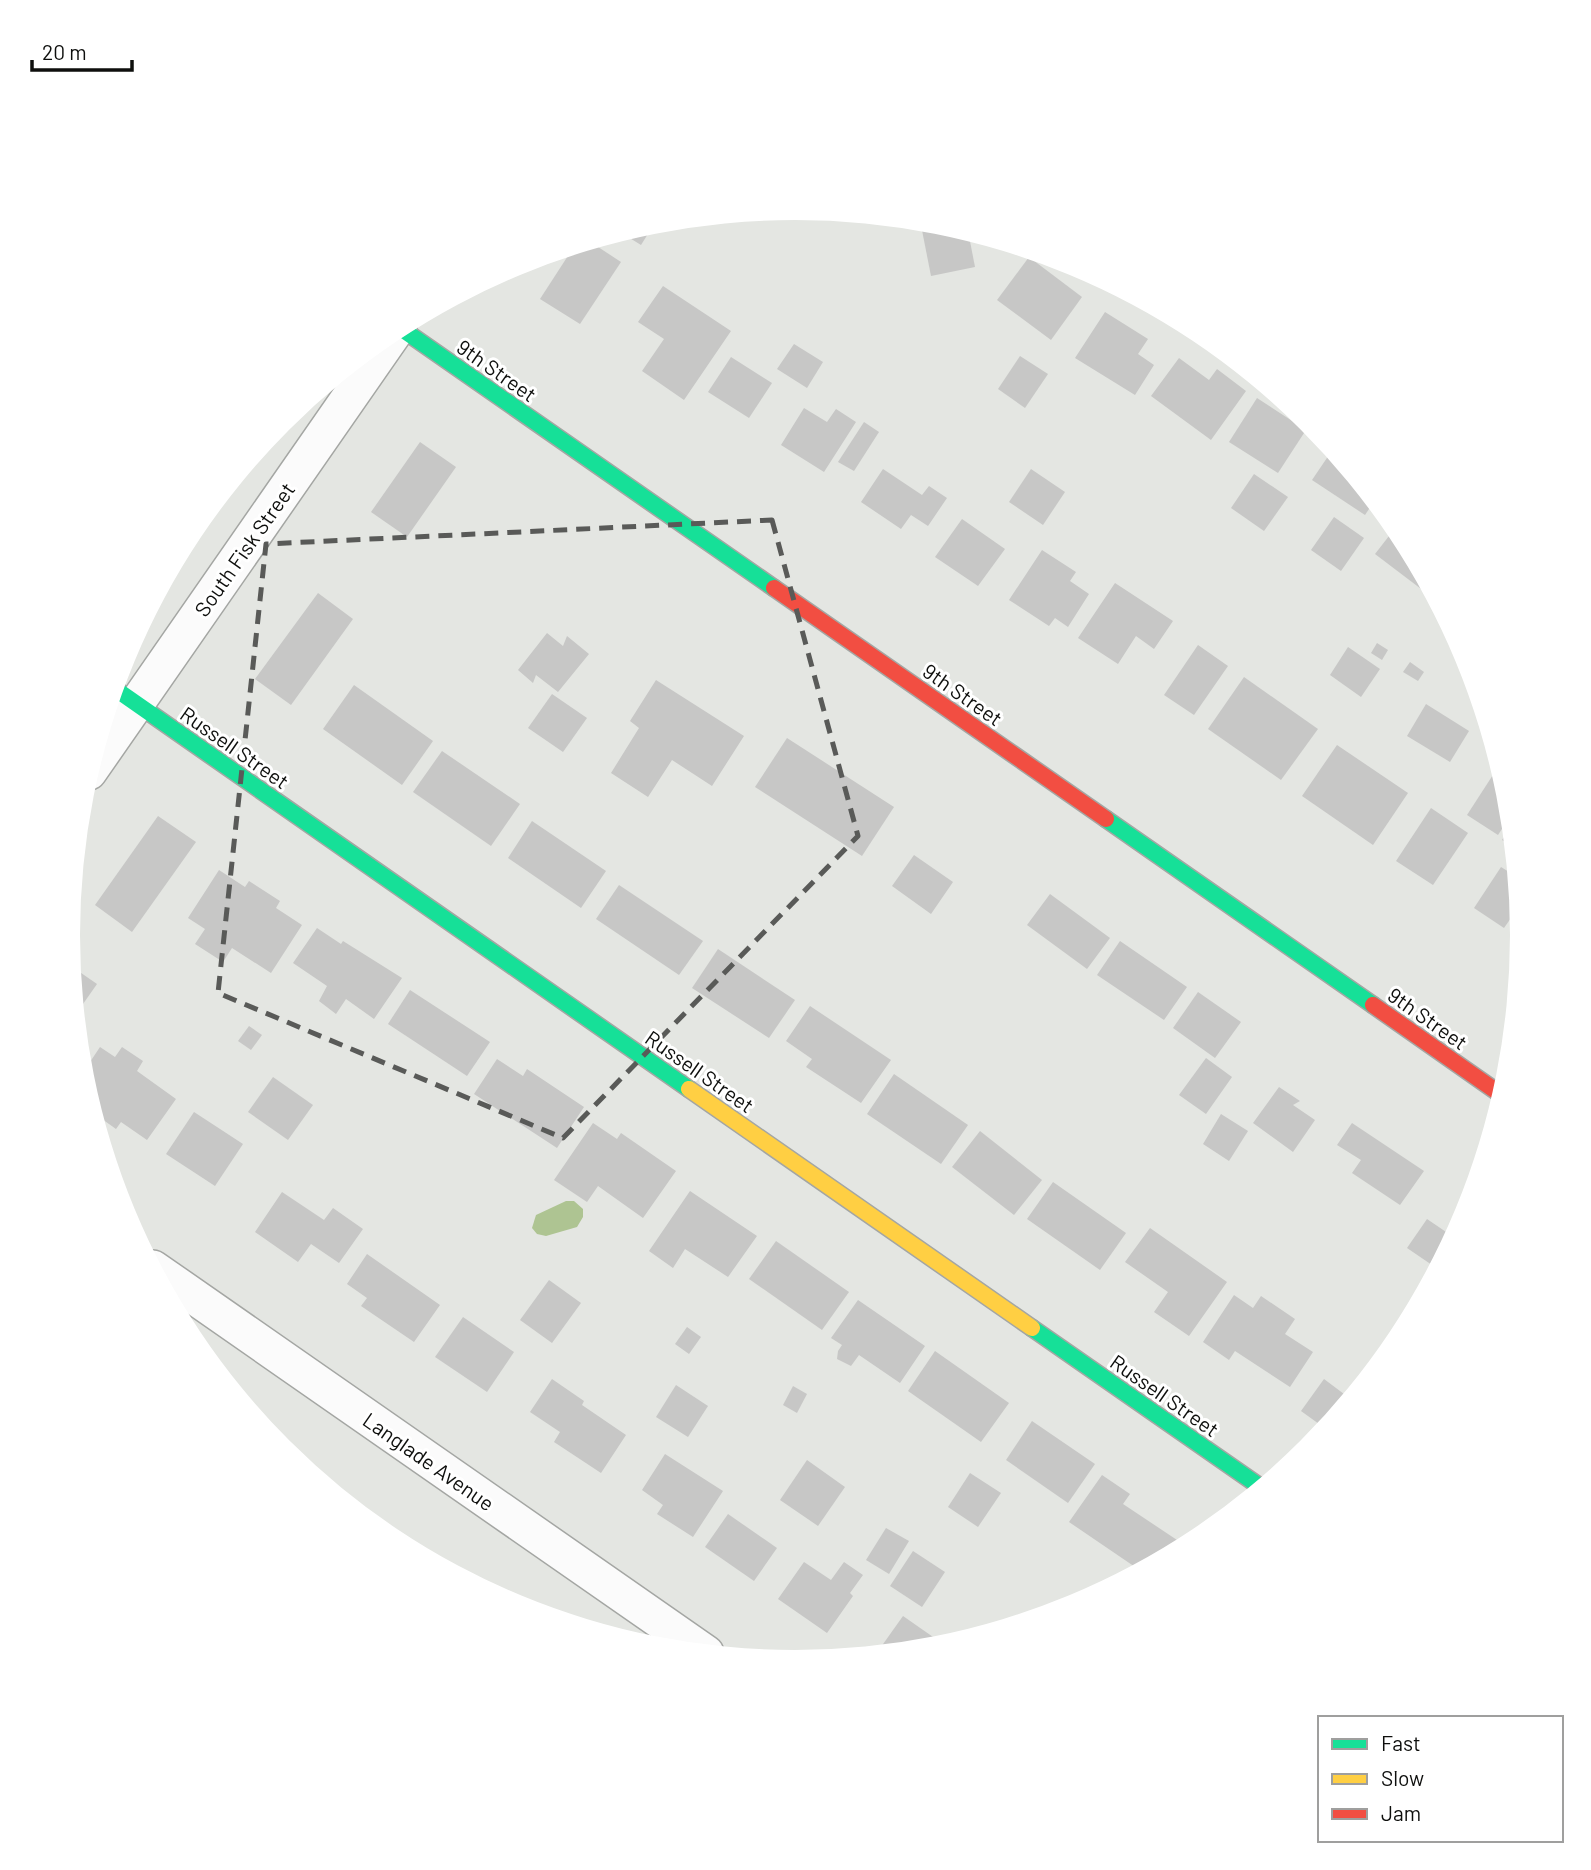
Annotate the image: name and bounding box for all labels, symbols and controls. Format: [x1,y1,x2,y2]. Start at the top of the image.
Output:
scale bar [32,28,131,72]
text: 20 m [42,39,87,64]
street label: 9th Street [452,334,542,406]
street label: South Fisk Street [189,477,299,621]
street label: 9th Street [918,658,1008,730]
street label: Russell Street [176,701,294,793]
street label: 9th Street [1383,982,1473,1054]
street label: Russell Street [641,1025,759,1117]
street label: Russell Street [1106,1349,1224,1441]
street label: Langlade Avenue [359,1406,499,1516]
legend [1318,1716,1563,1842]
text: Fast [1381,1730,1421,1755]
text: Slow [1381,1765,1424,1790]
text: Jam [1381,1800,1421,1825]

